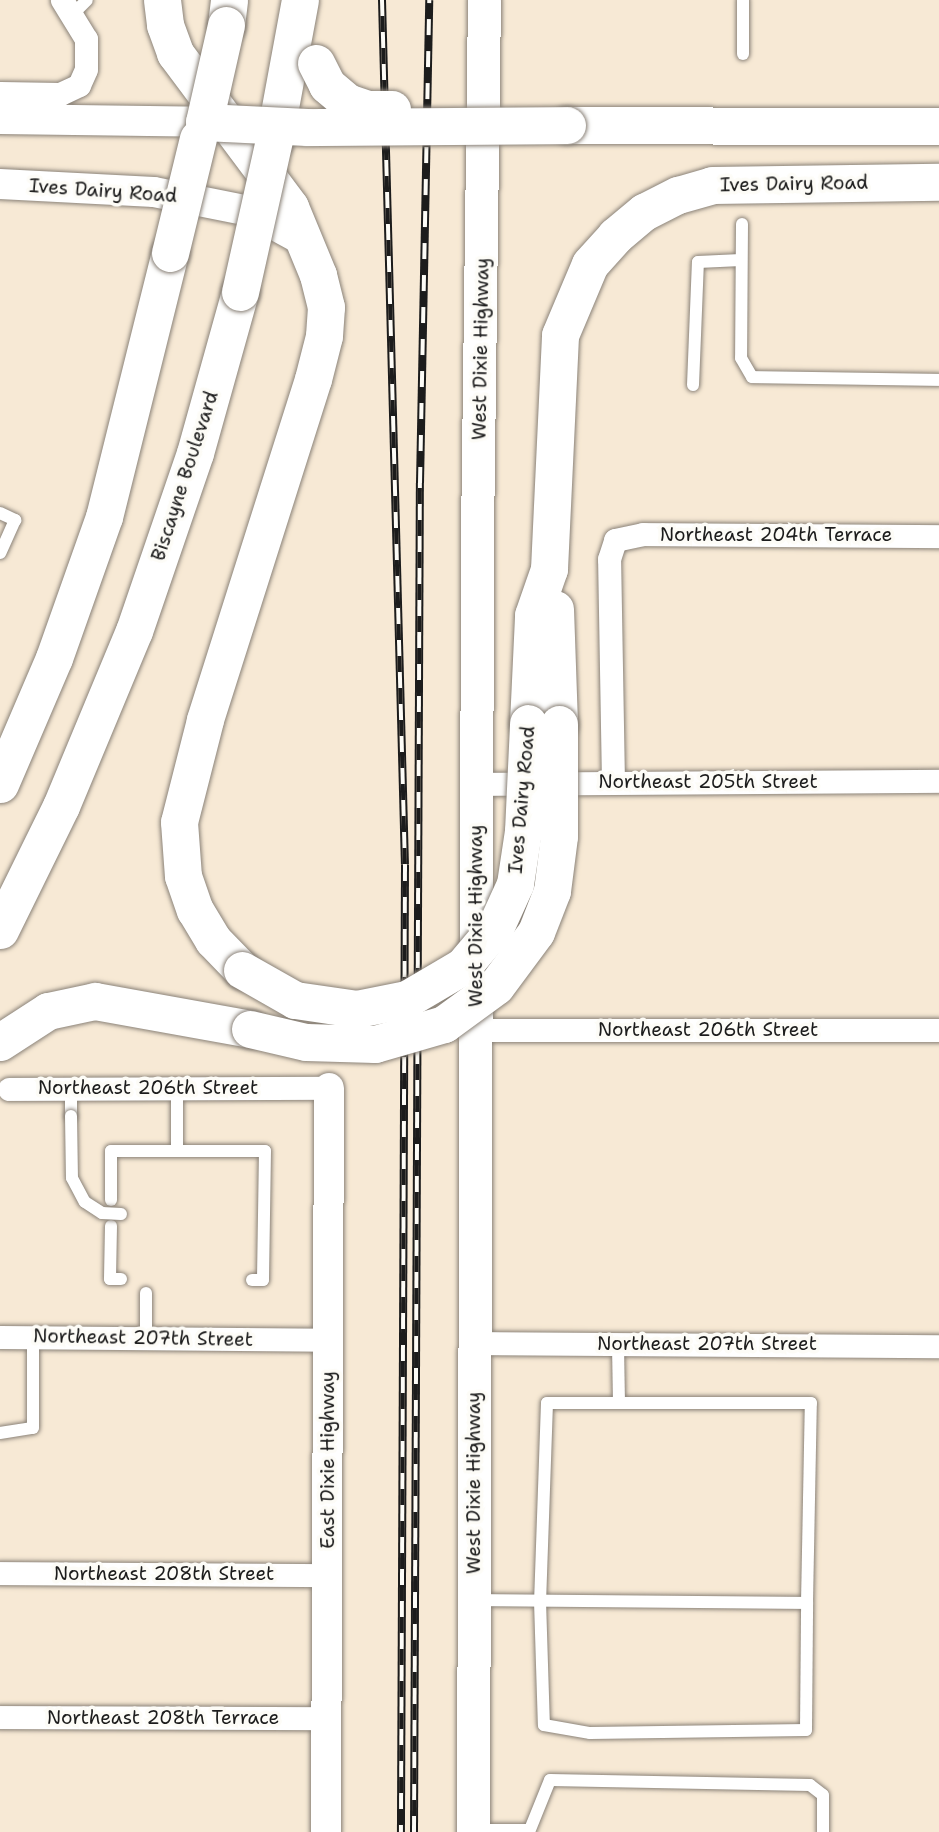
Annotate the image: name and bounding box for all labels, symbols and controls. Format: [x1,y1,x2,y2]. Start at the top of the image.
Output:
street label: Ives Dairy Road [720,171,868,197]
street label: Ives Dairy Road [28,174,178,208]
street label: West Dixie Highway [468,258,494,440]
street label: Biscayne Boulevard [147,388,223,564]
street label: Northeast 204th Terrace [660,524,892,546]
street label: Ives Dairy Road [504,725,540,875]
street label: Northeast 205th Street [598,771,818,793]
street label: West Dixie Highway [465,825,487,1007]
street label: Northeast 206th Street [598,1019,818,1041]
street label: Northeast 206th Street [38,1077,258,1099]
street label: Northeast 207th Street [33,1325,253,1351]
street label: Northeast 207th Street [597,1333,817,1355]
street label: East Dixie Highway [317,1371,339,1549]
street label: West Dixie Highway [463,1392,485,1574]
street label: Northeast 208th Street [54,1563,274,1585]
street label: Northeast 208th Terrace [47,1707,279,1729]

